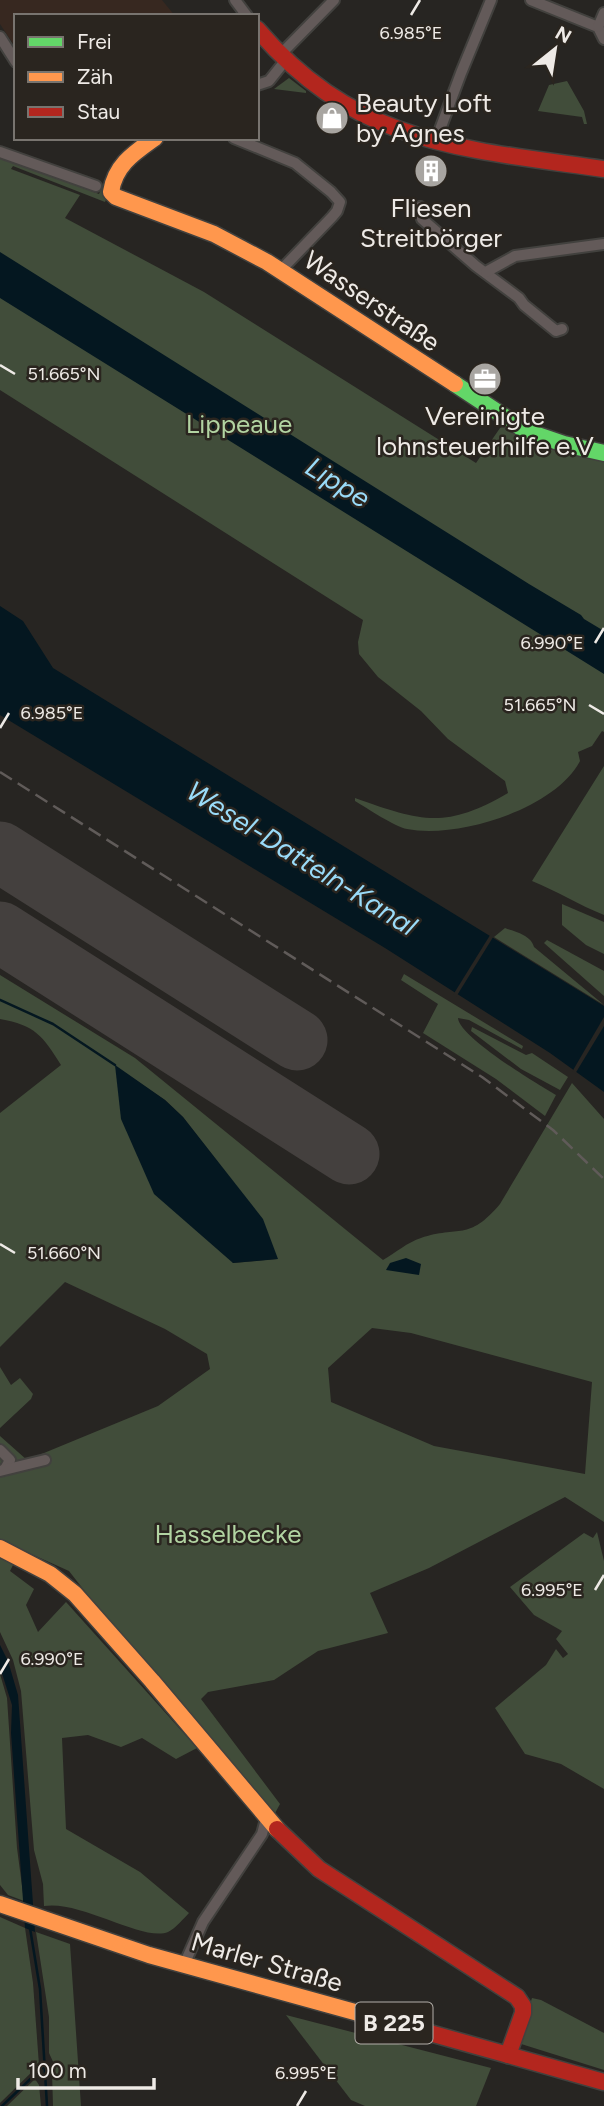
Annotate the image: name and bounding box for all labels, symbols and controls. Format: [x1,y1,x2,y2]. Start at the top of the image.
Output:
legend [14,14,259,140]
north arrow [520,14,590,84]
text: N [551,21,575,48]
text: 6.985°E [380,22,442,44]
text: Frei [77,29,112,54]
text: Zäh [77,64,113,89]
place label: Beauty Loft by Agnes [356,87,492,149]
text: Stau [77,99,120,124]
shop icon: Beauty Loft by Agnes [313,99,351,137]
building icon: Fliesen Streitbörger [412,152,450,190]
place label: Fliesen Streitbörger [360,192,502,254]
street label: Wasserstraße [298,244,446,358]
office icon: Vereinigte lohnsteuerhilfe e.V [466,360,504,398]
text: 51.665°N [28,363,100,385]
place label: Vereinigte lohnsteuerhilfe e.V [376,400,594,462]
park label: Lippeaue [186,408,292,440]
water label: Lippe [299,449,377,515]
text: 6.990°E [520,632,584,654]
text: 51.665°N [504,694,576,716]
text: 6.985°E [21,702,83,724]
water label: Wesel-Datteln-Kanal [181,773,424,943]
text: 51.660°N [27,1242,101,1264]
park label: Hasselbecke [155,1518,301,1550]
text: 6.995°E [521,1579,583,1601]
text: 6.990°E [20,1648,84,1670]
street label: Marler Straße [188,1925,346,1999]
road number: B 225 [356,2002,432,2044]
scale bar [18,2046,154,2090]
text: 100 m [28,2058,87,2083]
text: 6.995°E [275,2062,337,2084]

